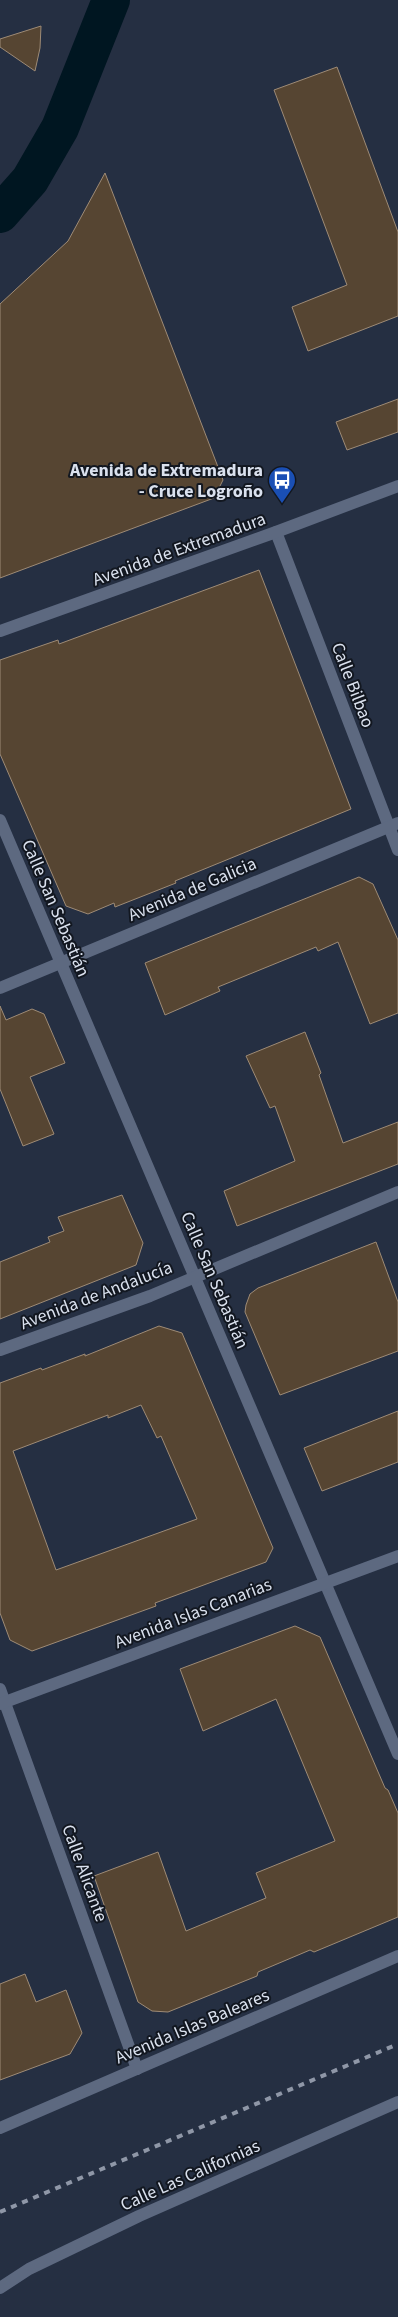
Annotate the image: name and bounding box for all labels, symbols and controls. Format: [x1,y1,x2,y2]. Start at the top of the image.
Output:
place label: Avenida de Extremadura - Cruce Logroño [69,458,263,504]
bus stop icon: Avenida de Extremadura - Cruce Logroño [267,465,297,504]
street label: Avenida de Extremadura [89,506,269,592]
street label: Calle Bilbao [325,639,380,731]
street label: Calle San Sebastián [15,836,96,981]
street label: Avenida de Galicia [124,851,260,928]
street label: Calle San Sebastián [174,1208,255,1353]
street label: Avenida de Andalucía [16,1255,176,1336]
street label: Avenida Islas Canarias [111,1572,275,1655]
street label: Calle Alicante [55,1821,114,1925]
street label: Avenida Islas Baleares [111,1983,273,2070]
street label: Calle Las Californias [116,2133,264,2217]

